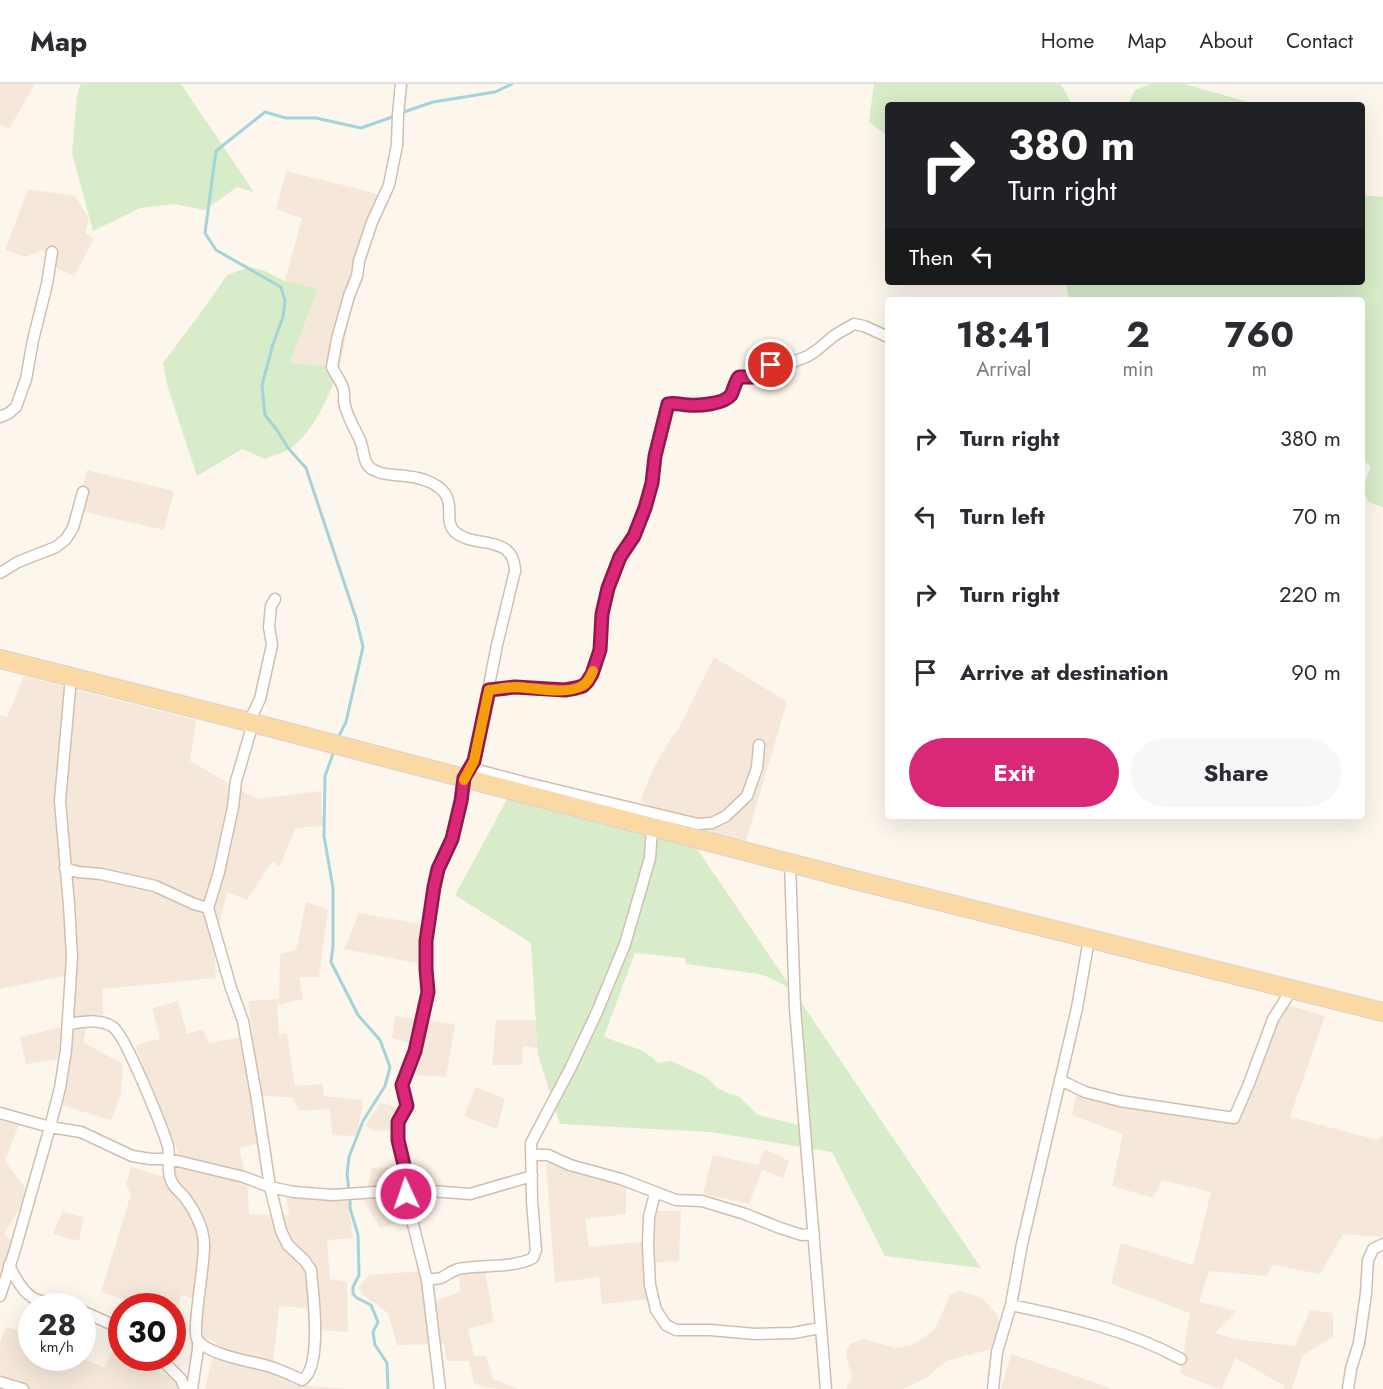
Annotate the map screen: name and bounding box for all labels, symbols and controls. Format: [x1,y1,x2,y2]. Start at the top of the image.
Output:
text: Map [30,21,87,62]
text: Home [1041,26,1094,56]
text: Map [1127,26,1167,56]
text: About [1200,26,1253,56]
text: Contact [1286,26,1353,56]
text: 380 m [1008,115,1135,176]
icon: right [909,126,987,204]
text: Turn right [1008,171,1116,210]
icon: left [966,240,999,273]
text: Then [909,241,954,273]
text: 18:41 [956,308,1052,360]
text: 2 [1126,308,1150,360]
text: 760 [1225,308,1294,360]
pin [745,339,796,390]
icon: arrive [754,348,787,381]
text: Arrival [976,355,1031,384]
text: min [1122,355,1154,384]
text: m [1252,355,1267,384]
icon: right [909,422,942,455]
text: Turn right [960,422,1060,454]
text: 380 m [1280,422,1341,454]
icon: left [909,500,942,533]
text: Turn left [960,500,1045,532]
text: 70 m [1292,500,1341,532]
icon: right [909,578,942,611]
text: Turn right [960,578,1060,610]
text: 220 m [1279,578,1341,610]
icon: arrive [909,656,942,689]
text: Arrive at destination [960,656,1169,688]
text: 90 m [1291,656,1341,688]
button: Exit [909,738,1119,807]
button: Share [1131,738,1341,807]
position arrow [374,1162,438,1226]
speed limit sign: 30 [108,1293,186,1371]
text: 28 [38,1303,76,1346]
text: km/h [40,1336,74,1358]

